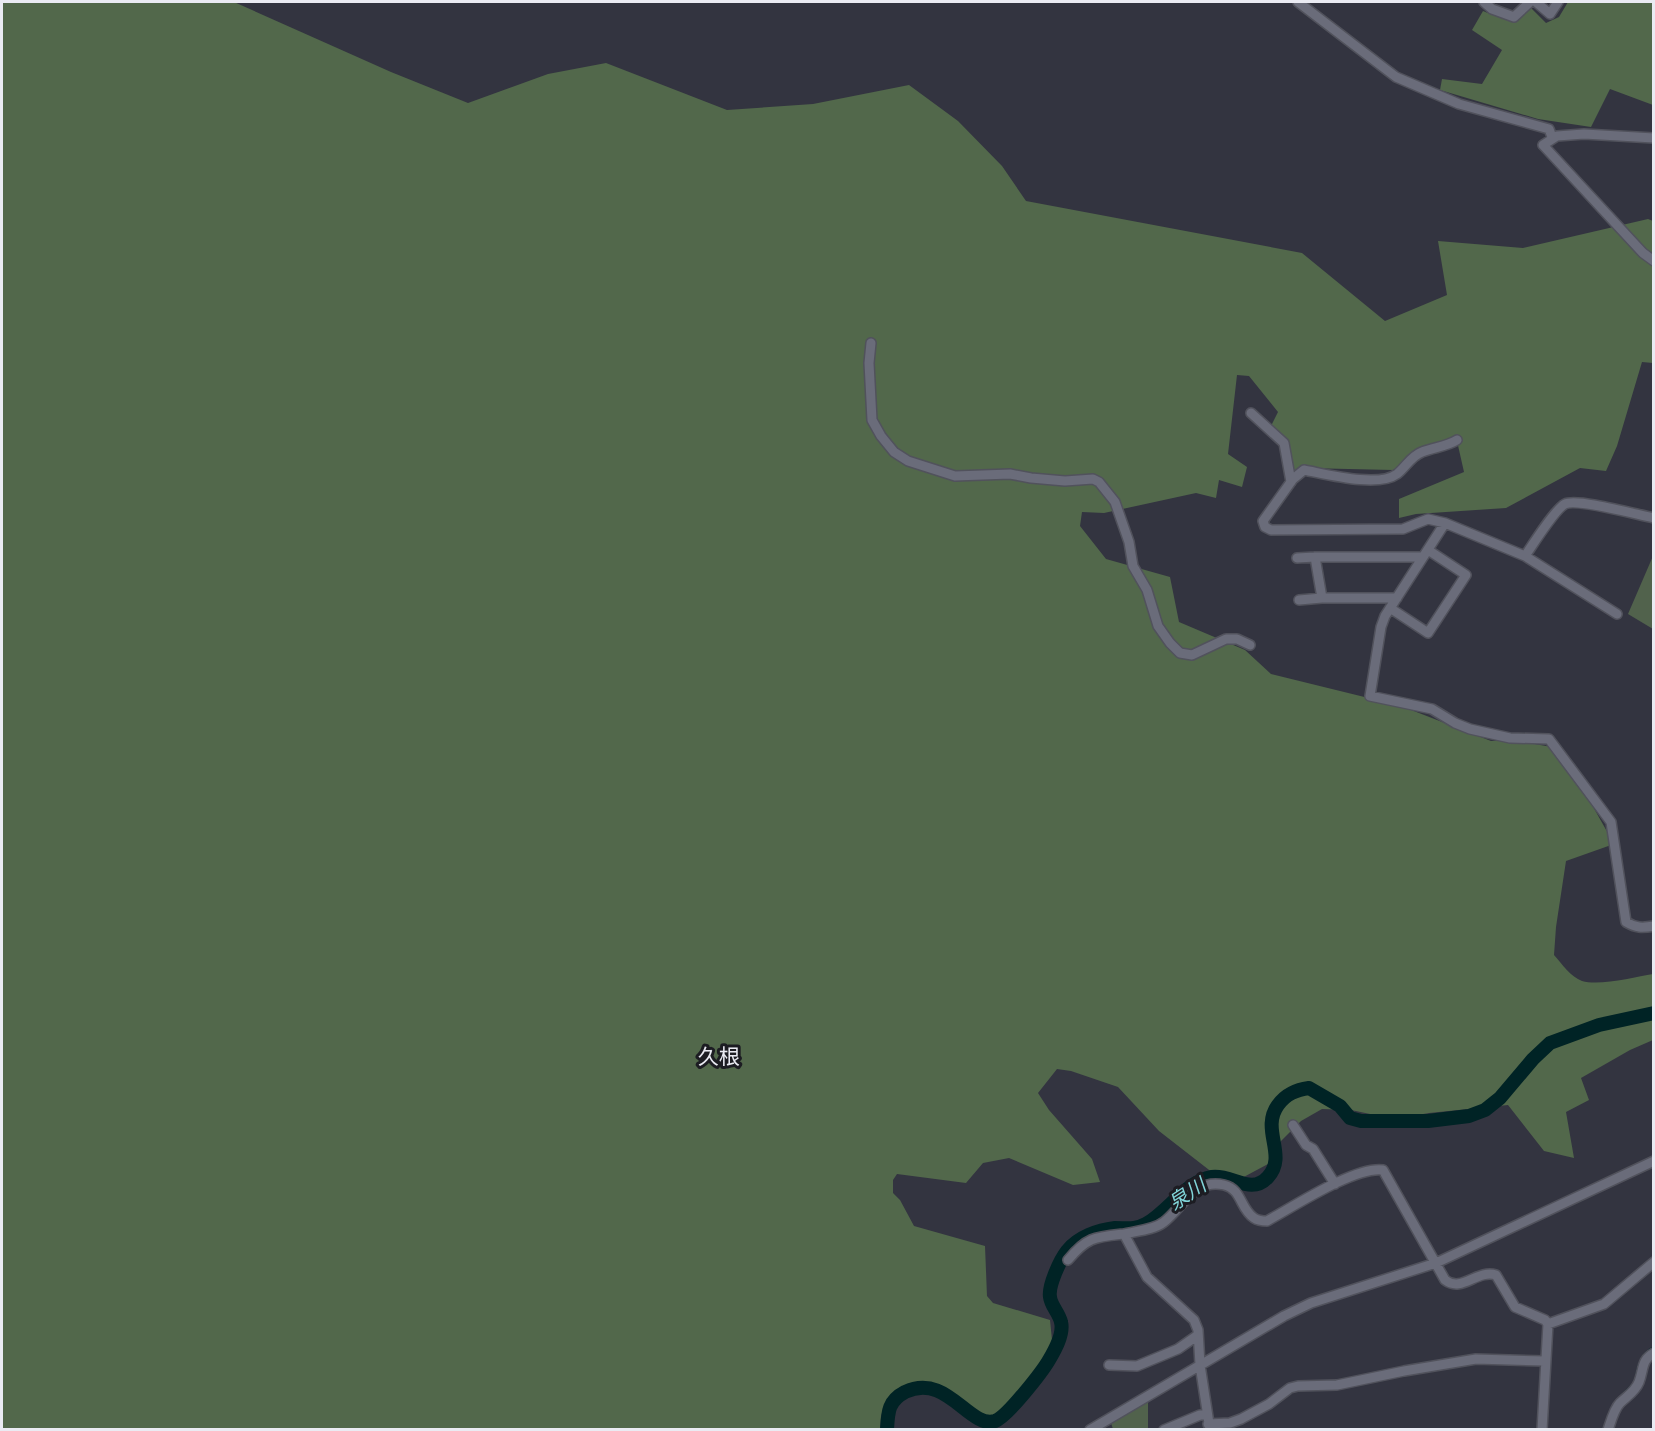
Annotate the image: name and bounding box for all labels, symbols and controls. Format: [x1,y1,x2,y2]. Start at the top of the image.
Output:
district label: 久根 [698,1040,740,1072]
water label: 泉川 [1162,1169,1214,1217]

